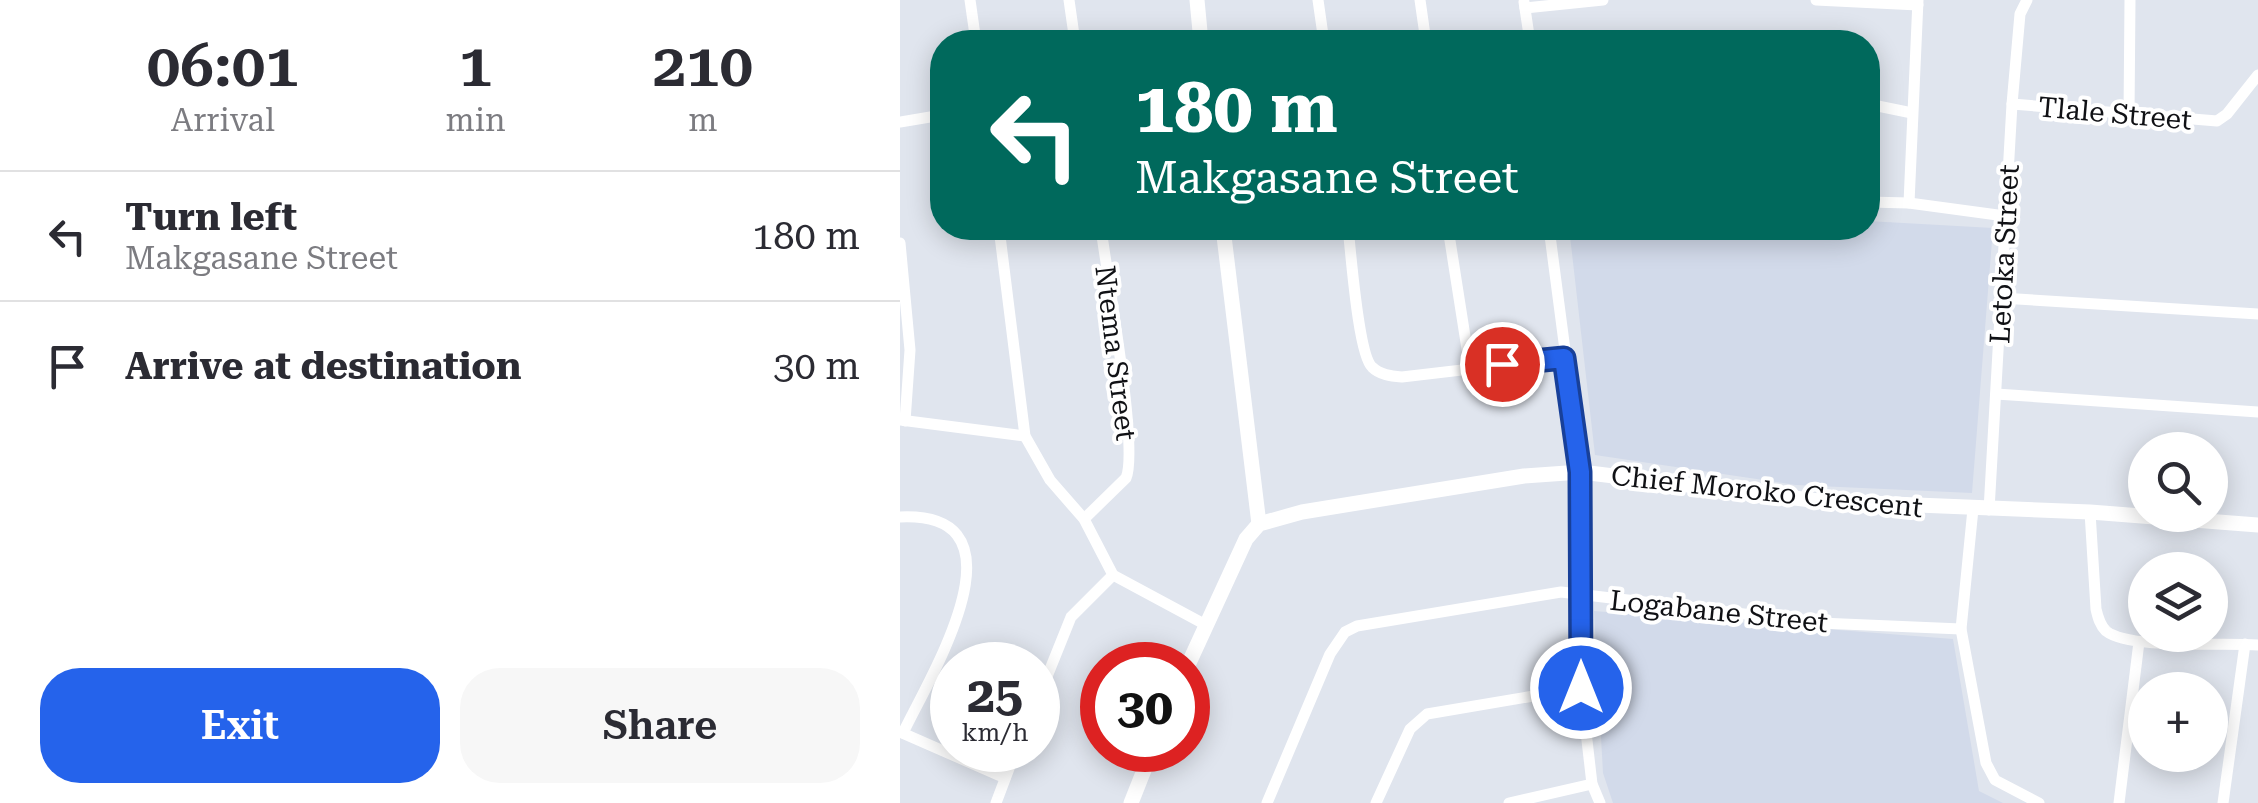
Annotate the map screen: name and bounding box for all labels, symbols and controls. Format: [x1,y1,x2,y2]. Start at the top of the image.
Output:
text: 06:01 [147,30,299,101]
text: 1 [459,30,492,101]
text: 210 [652,30,753,101]
text: 180 m [1135,67,1338,149]
icon: left [970,70,1100,200]
street label: Tlale Street [2037,90,2193,137]
text: Arrival [171,101,275,139]
text: min [446,101,506,139]
text: m [688,101,717,139]
text: Makgasane Street [1135,151,1519,204]
street label: Letoka Street [1983,164,2026,345]
text: Turn left [125,195,297,239]
icon: left [40,209,95,264]
text: 180 m [752,214,860,258]
text: Makgasane Street [125,239,398,277]
street label: Ntema Street [1088,264,1143,442]
pin [1460,322,1545,407]
icon: arrive [1475,337,1530,392]
icon: arrive [40,339,95,394]
text: Arrive at destination [125,344,521,388]
text: 30 m [773,344,860,388]
map controls [2128,432,2228,772]
button: search [2128,432,2228,532]
street label: Chief Moroko Crescent [1610,459,1924,524]
button: layers [2128,552,2228,652]
street label: Logabane Street [1608,584,1830,639]
position arrow [1529,636,1633,740]
speed limit sign: 30 [1080,642,1210,772]
text: 25 [967,666,1023,724]
button: Exit [40,668,440,783]
button: Share [460,668,860,783]
button: + [2128,672,2228,772]
text: km/h [962,718,1028,747]

